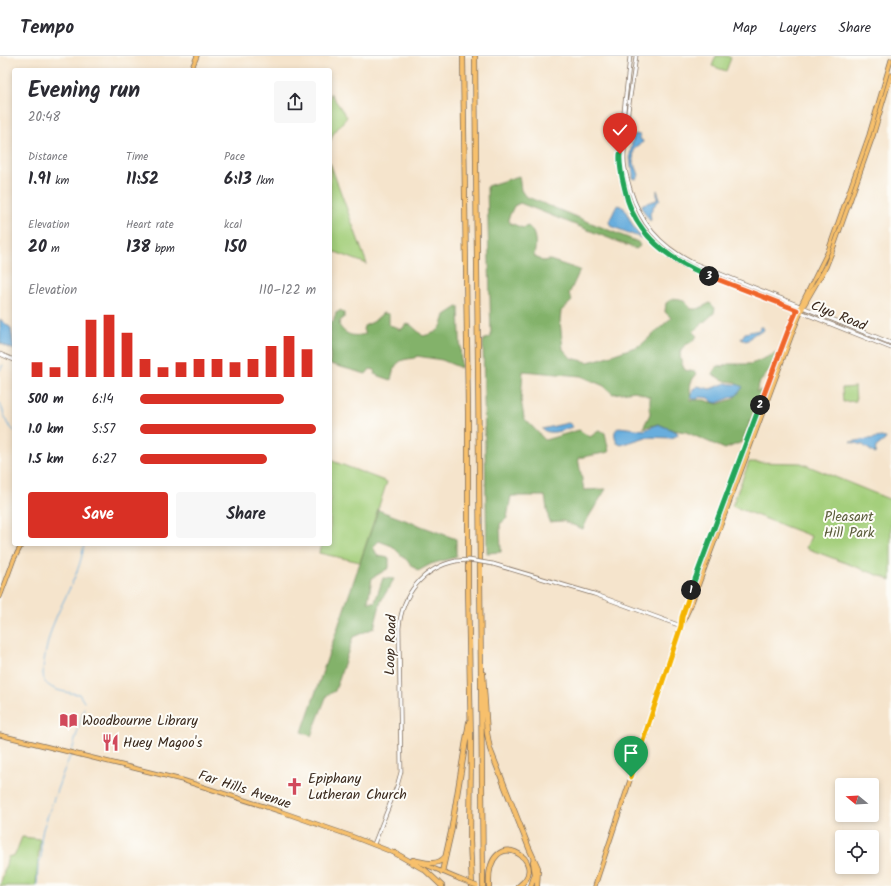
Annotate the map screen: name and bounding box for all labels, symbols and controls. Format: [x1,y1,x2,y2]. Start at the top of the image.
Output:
text: Tempo [20,13,74,43]
text: Map [733,17,757,39]
text: Layers [779,17,817,39]
text: Share [839,17,871,39]
text: Evening run [28,74,140,109]
button: share [274,81,316,123]
text: 20:48 [28,107,60,128]
pin [603,113,637,154]
icon: check [609,119,631,141]
text: Distance [28,148,68,166]
text: Time [126,148,148,166]
text: Pace [224,148,245,166]
text: 1.91 [28,166,51,193]
text: 11:52 [126,166,159,193]
text: 6:13 [224,166,252,193]
text: km [51,172,69,190]
text: /km [252,172,274,190]
text: Elevation [28,216,70,234]
text: Heart rate [126,216,174,234]
text: kcal [224,216,242,234]
text: 20 [28,234,47,261]
text: 138 [126,234,150,261]
text: 150 [224,234,246,261]
text: m [47,240,60,258]
text: bpm [150,240,175,258]
pin: 3 [699,266,719,286]
text: 3 [706,267,712,285]
text: Elevation [28,280,77,301]
text: 110–122 m [259,280,316,301]
street label: Clyo Road [807,295,871,337]
text: 500 m [28,389,64,410]
text: 6:14 [92,389,114,410]
pin: 2 [750,395,770,415]
text: 2 [757,396,763,414]
text: 1.0 km [28,419,64,440]
text: 5:57 [92,419,115,440]
text: 1.5 km [28,449,64,470]
text: 6:27 [92,449,116,470]
button: Save [28,492,168,538]
button: Share [176,492,316,538]
park label: Pleasant Hill Park [824,506,875,544]
pin: 1 [681,580,701,600]
text: 1 [689,581,693,599]
street label: Loop Road [379,613,403,676]
library icon: Woodbourne Library [59,710,79,730]
place label: Woodbourne Library [82,710,198,732]
restaurant icon: Huey Magoo's [100,732,120,752]
place label: Huey Magoo's [123,732,203,754]
pin [614,736,648,777]
icon: arrive [620,742,642,764]
street label: Far Hills Avenue [195,765,295,816]
place label: Epiphany Lutheran Church [308,768,407,806]
church icon: Epiphany Lutheran Church [285,776,305,796]
north arrow [835,778,879,822]
map controls [835,778,879,874]
button: locate [835,830,879,874]

